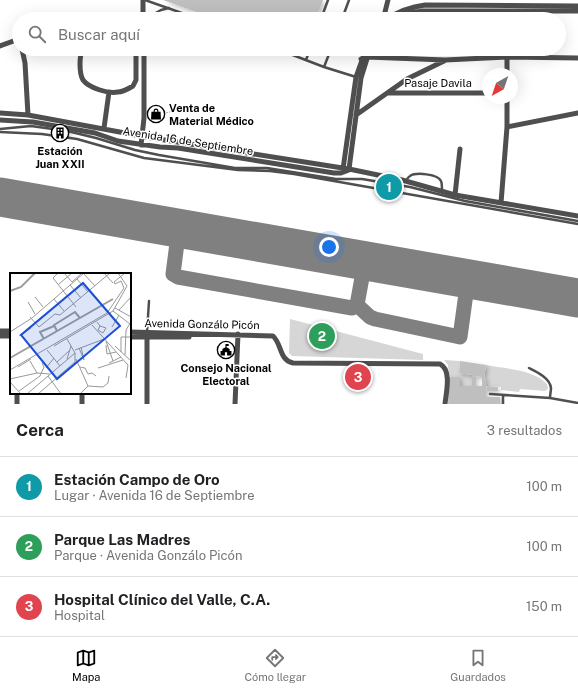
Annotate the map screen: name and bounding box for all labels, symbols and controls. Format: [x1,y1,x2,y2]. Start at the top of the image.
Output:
search box [12,12,566,56]
icon: search [26,23,48,45]
text: Buscar aquí [58,26,140,43]
north arrow [482,68,518,104]
street label: Pasaje Davila [404,77,472,89]
place label: Venta de Material Médico [169,102,254,127]
shop icon: Venta de Material Médico [146,104,166,124]
building icon: Estación Juan XXII [50,123,70,143]
street label: Avenida 16 de Septiembre [122,125,254,157]
place label: Estación Juan XXII [35,145,85,170]
pin: 1 [376,172,402,202]
your location [319,237,339,257]
inset map [10,273,131,394]
street label: Avenida Gonzálo Picón [144,317,260,331]
pin: 2 [309,321,335,351]
public building icon: Consejo Nacional Electoral [216,340,236,360]
place label: Consejo Nacional Electoral [180,362,272,387]
pin: 3 [345,362,371,392]
text: Cerca [16,420,64,440]
text: 3 resultados [487,423,562,438]
text: Estación Campo de Oro [54,471,220,488]
text: 1 [26,479,32,494]
text: 100 m [526,479,562,494]
text: Lugar · Avenida 16 de Septiembre [54,488,255,503]
text: Parque Las Madres [54,531,191,548]
text: 2 [25,539,33,554]
text: 100 m [526,539,562,554]
text: Parque · Avenida Gonzálo Picón [54,548,242,563]
text: Hospital Clínico del Valle, C.A. [54,591,270,608]
text: 3 [25,599,33,614]
text: 150 m [526,599,562,614]
text: Hospital [54,608,105,623]
tab: Mapa [72,647,100,683]
tab: Cómo llegar [245,647,306,683]
tab: Guardados [450,647,506,683]

